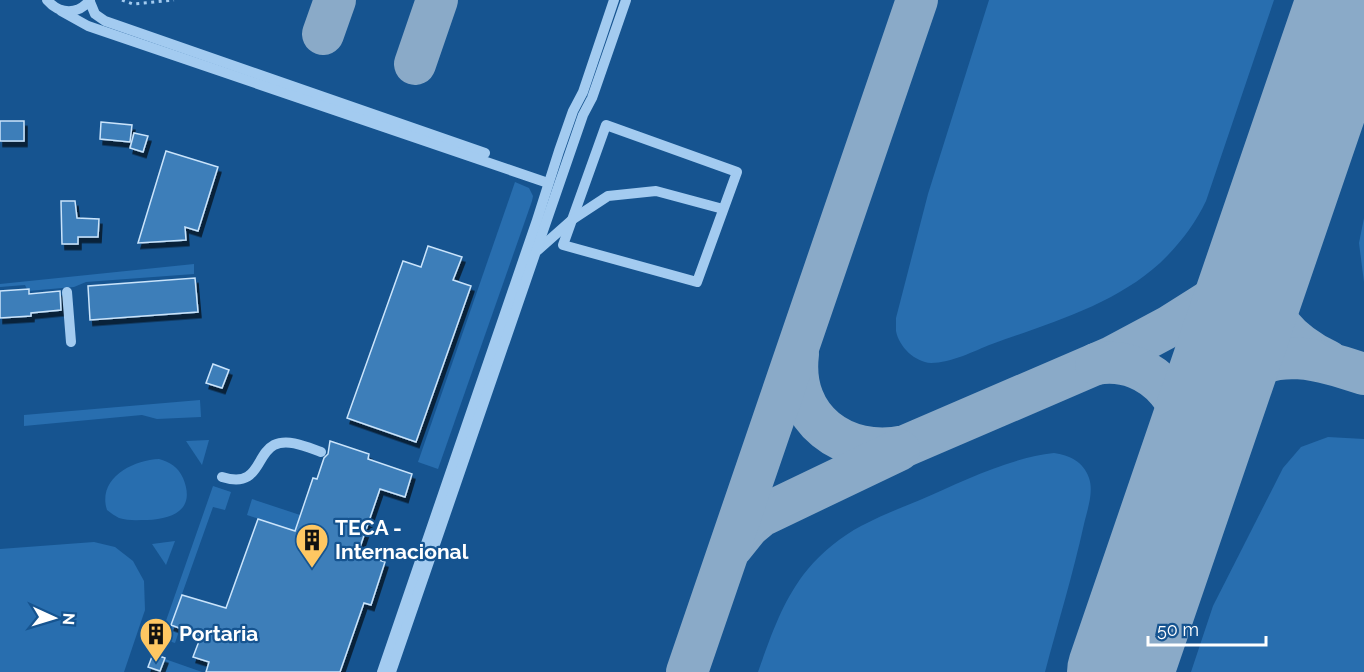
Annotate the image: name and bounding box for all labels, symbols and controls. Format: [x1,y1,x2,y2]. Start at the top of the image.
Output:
place label: TECA - Internacional [335,515,469,564]
building icon: TECA - Internacional [294,522,330,569]
north arrow [24,588,84,648]
scale bar [1148,609,1266,647]
text: N [59,612,78,626]
building icon: Portaria [138,616,174,663]
text: 50 m [1157,619,1199,640]
place label: Portaria [179,621,258,646]

